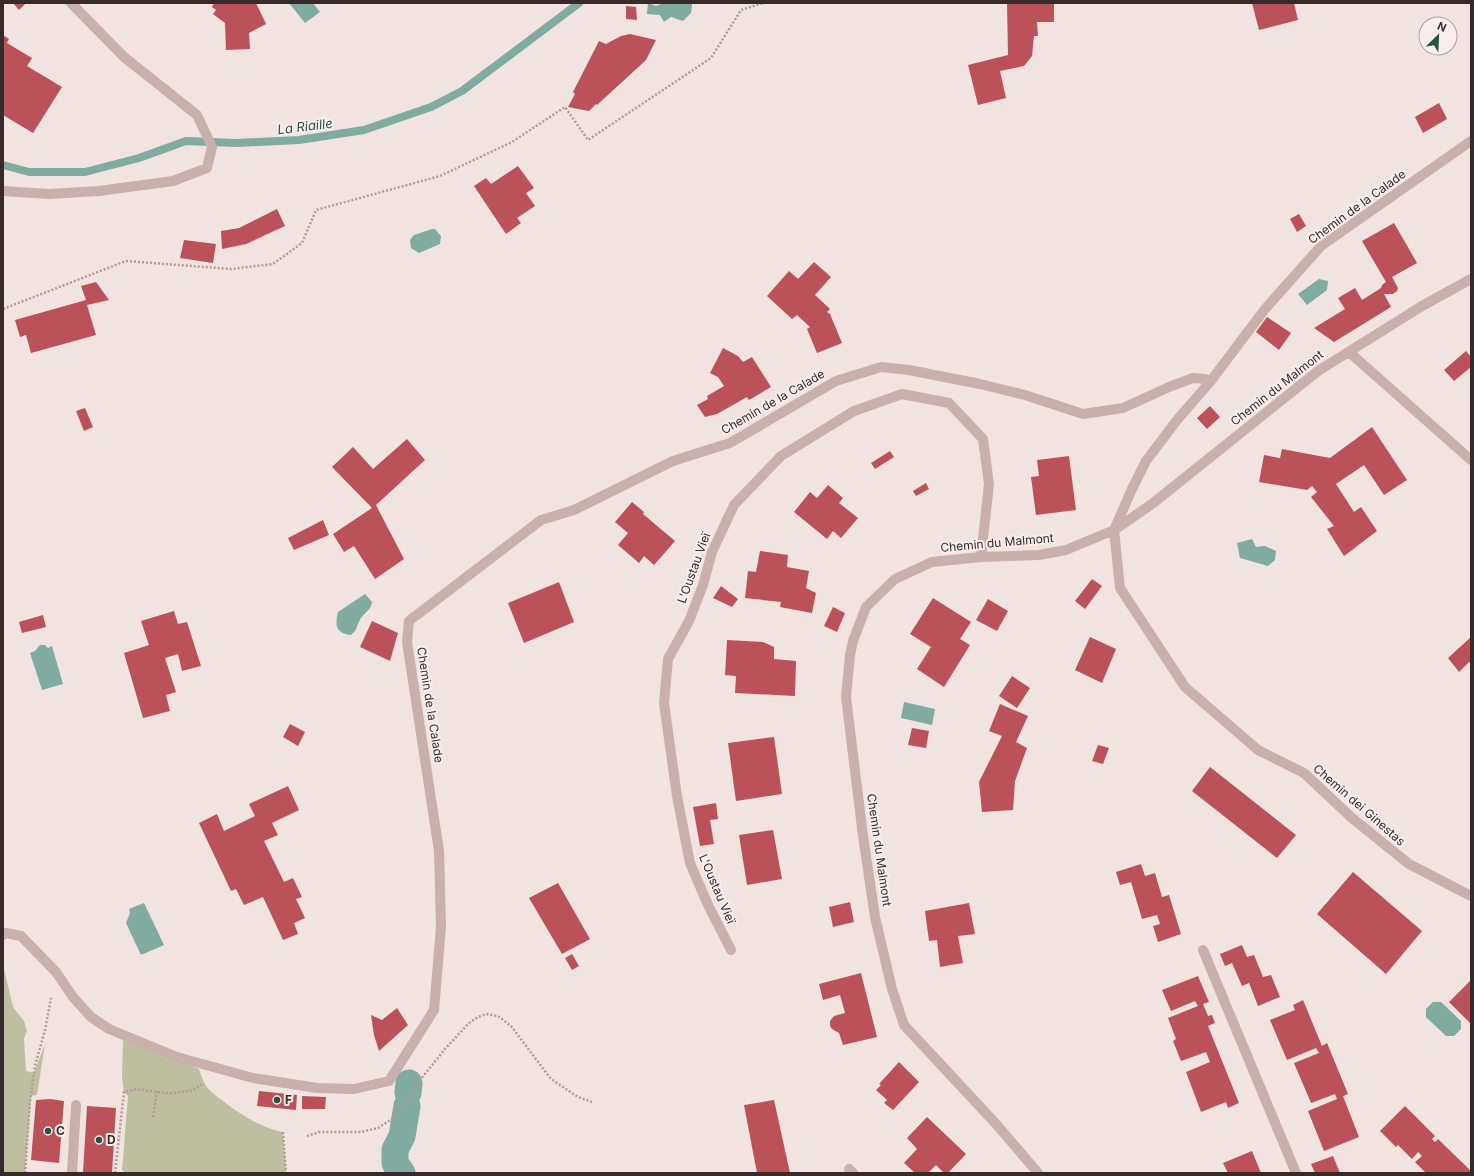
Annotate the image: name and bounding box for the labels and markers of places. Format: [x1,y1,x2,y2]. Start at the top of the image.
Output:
place label: F [285,1092,292,1107]
marker: F [272,1095,282,1105]
place label: C [56,1123,65,1138]
marker: C [43,1126,53,1136]
place label: D [107,1132,116,1147]
marker: D [94,1135,104,1145]

